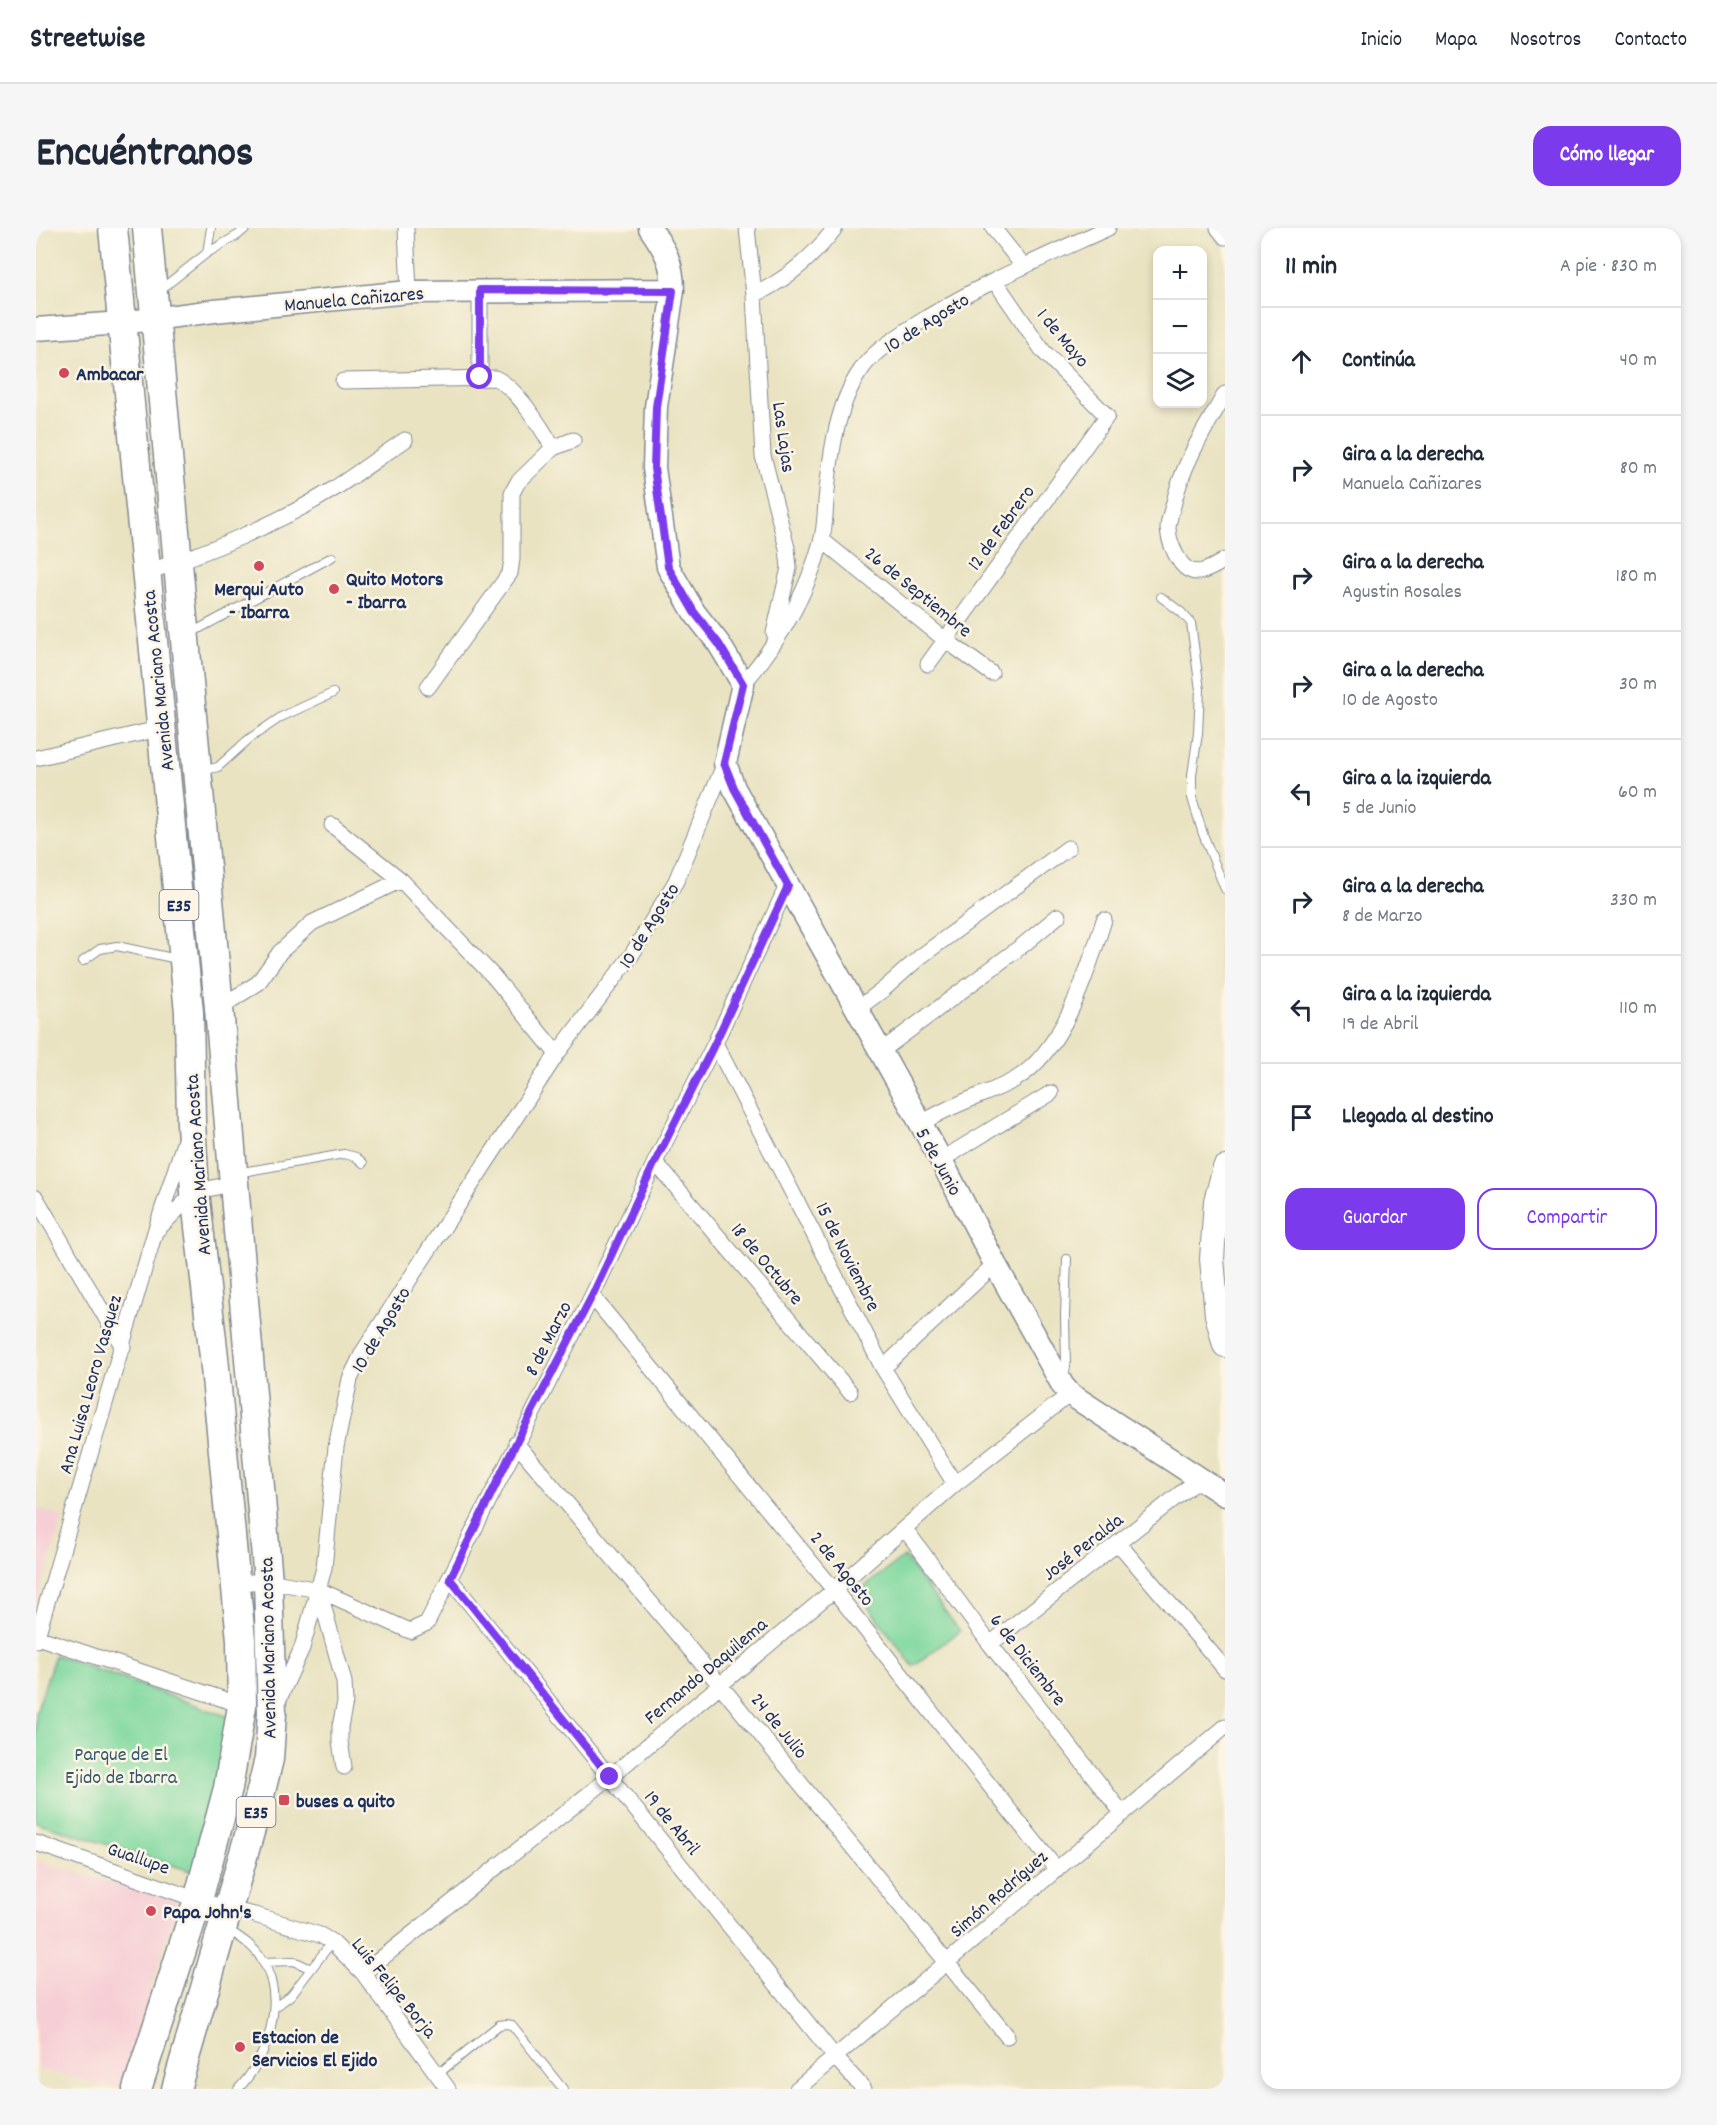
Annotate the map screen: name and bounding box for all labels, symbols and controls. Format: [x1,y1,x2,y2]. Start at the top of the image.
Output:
text: Streetwise [30,21,145,61]
text: Inicio [1360,26,1402,56]
text: Mapa [1435,26,1477,56]
text: Nosotros [1510,26,1581,56]
text: Contacto [1614,26,1687,56]
text: Encuéntranos [36,126,254,186]
button: Cómo llegar [1533,126,1681,186]
map controls [1153,246,1207,408]
button: + [1153,246,1207,300]
text: 11 min [1285,249,1337,286]
text: A pie · 830 m [1560,253,1657,281]
street label: Manuela Cañizares [283,281,425,321]
street label: 10 de Agosto [880,287,976,362]
button: − [1153,300,1207,354]
street label: 1 de Mayo [1029,303,1095,375]
icon: ahead [1285,345,1318,378]
text: Continúa [1342,346,1415,377]
text: 40 m [1619,347,1657,375]
button: layers [1153,354,1207,408]
place label: Ambacar [76,362,144,390]
route start [466,363,492,389]
marker: Ambacar [57,366,71,380]
street label: Las Lajas [763,400,801,475]
text: Gira a la derecha [1342,440,1484,471]
icon: right [1285,453,1318,486]
text: 80 m [1620,455,1657,483]
text: Manuela Cañizares [1342,471,1482,499]
street label: 12 de Febrero [962,480,1043,577]
street label: 26 de Septiembre [857,541,977,646]
text: Gira a la derecha [1342,548,1484,579]
marker: Merqui Auto - Ibarra [252,559,266,573]
icon: right [1285,561,1318,594]
text: 180 m [1615,563,1657,591]
place label: Quito Motors - Ibarra [346,567,444,618]
place label: Merqui Auto - Ibarra [214,577,304,628]
text: Agustin Rosales [1342,579,1462,607]
marker: Quito Motors - Ibarra [327,582,341,596]
street label: Avenida Mariano Acosta [137,588,183,772]
text: Gira a la derecha [1342,656,1484,687]
icon: right [1285,669,1318,702]
text: 30 m [1619,671,1657,699]
text: 10 de Agosto [1342,687,1438,715]
text: Gira a la izquierda [1342,764,1491,795]
icon: left [1285,777,1318,810]
text: 60 m [1618,779,1657,807]
text: 5 de Junio [1342,795,1416,823]
text: Gira a la derecha [1342,872,1484,903]
street label: 10 de Agosto [613,878,688,975]
icon: right [1285,885,1318,918]
text: 330 m [1610,887,1657,915]
road number: E35 [160,890,198,920]
text: 8 de Marzo [1342,903,1422,931]
text: Gira a la izquierda [1342,980,1491,1011]
icon: left [1285,993,1318,1026]
text: 110 m [1619,995,1657,1023]
text: 19 de Abril [1342,1011,1418,1039]
street label: Avenida Mariano Acosta [180,1073,220,1256]
icon: arrive [1285,1101,1318,1134]
text: Llegada al destino [1342,1102,1494,1133]
street label: 5 de Junio [907,1123,968,1202]
button: Guardar [1285,1188,1465,1250]
button: Compartir [1477,1188,1657,1250]
street label: 15 de Noviembre [807,1198,886,1317]
street label: 18 de Octubre [723,1218,809,1312]
street label: 10 de Agosto [346,1282,419,1379]
street label: Ana Luisa Leoro Vasquez [53,1292,131,1478]
street label: 8 de Marzo [519,1297,580,1382]
street label: José Peralda [1037,1507,1131,1589]
street label: 2 de Agosto [802,1526,880,1613]
street label: Avenida Mariano Acosta [254,1556,286,1739]
street label: 6 de Diciembre [982,1609,1072,1713]
street label: Fernando Daquilema [639,1612,775,1732]
street label: 24 de Julio [742,1688,813,1766]
park label: Parque de El Ejido de Ibarra [65,1742,178,1793]
route end [596,1763,622,1789]
street label: 19 de Abril [636,1785,706,1863]
place label: buses a quito [296,1789,395,1817]
marker: buses a quito [277,1793,291,1807]
road number: E35 [236,1797,276,1827]
street label: Guallupe [103,1836,173,1884]
street label: Simón Rodríguez [945,1844,1055,1946]
place label: Papa John's [163,1900,252,1928]
marker: Papa John's [144,1904,158,1918]
street label: Luis Felipe Borja [343,1932,443,2046]
place label: Estacion de Servicios El Ejido [252,2025,377,2076]
marker: Estacion de Servicios El Ejido [233,2040,247,2054]

